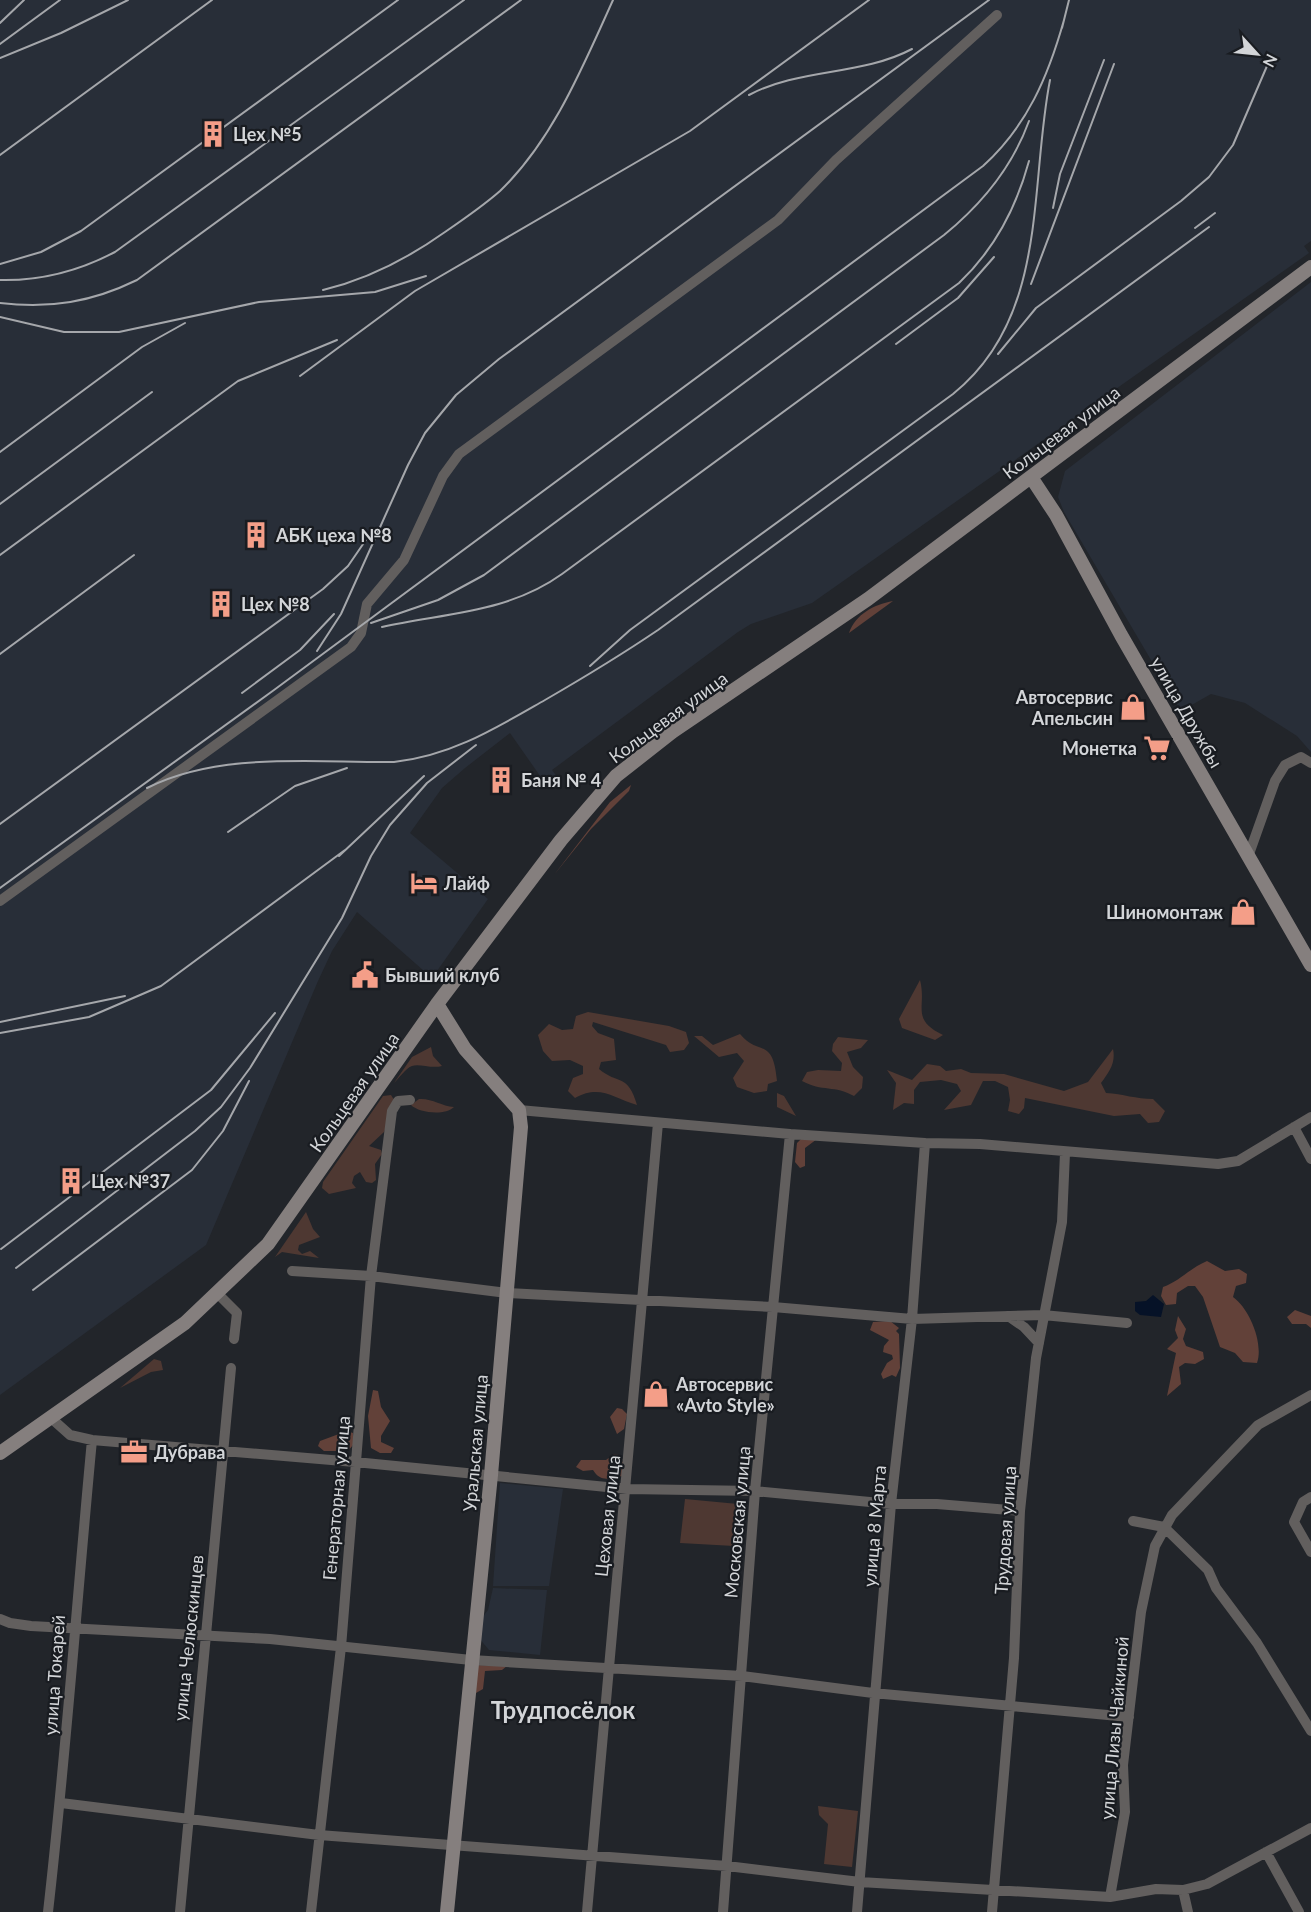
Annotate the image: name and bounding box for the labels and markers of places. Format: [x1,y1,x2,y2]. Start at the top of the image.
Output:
building icon: Цех №5 [198,119,228,149]
place label: Цех №5 [233,123,302,145]
building icon: АБК цеха №8 [241,520,271,550]
place label: АБК цеха №8 [275,524,392,546]
building icon: Цех №8 [206,589,236,619]
place label: Цех №8 [241,593,310,615]
place label: Автосервис Апельсин [1015,686,1113,729]
shop icon: Автосервис Апельсин [1118,692,1148,722]
supermarket icon: Монетка [1142,733,1172,763]
place label: Монетка [1062,737,1137,759]
building icon: Баня № 4 [486,765,516,795]
place label: Баня № 4 [521,769,601,791]
hotel icon: Лайф [409,868,439,898]
place label: Лайф [443,872,490,894]
shop icon: Шиномонтаж [1228,897,1258,927]
place label: Шиномонтаж [1106,901,1223,923]
public building icon: Бывший клуб [350,960,380,990]
place label: Бывший клуб [385,964,500,986]
building icon: Цех №37 [56,1166,86,1196]
place label: Цех №37 [91,1170,170,1192]
place label: Автосервис «Avto Style» [675,1373,775,1416]
shop icon: Автосервис «Avto Style» [641,1379,671,1409]
office icon: Дубрава [119,1437,149,1467]
place label: Дубрава [154,1441,225,1463]

